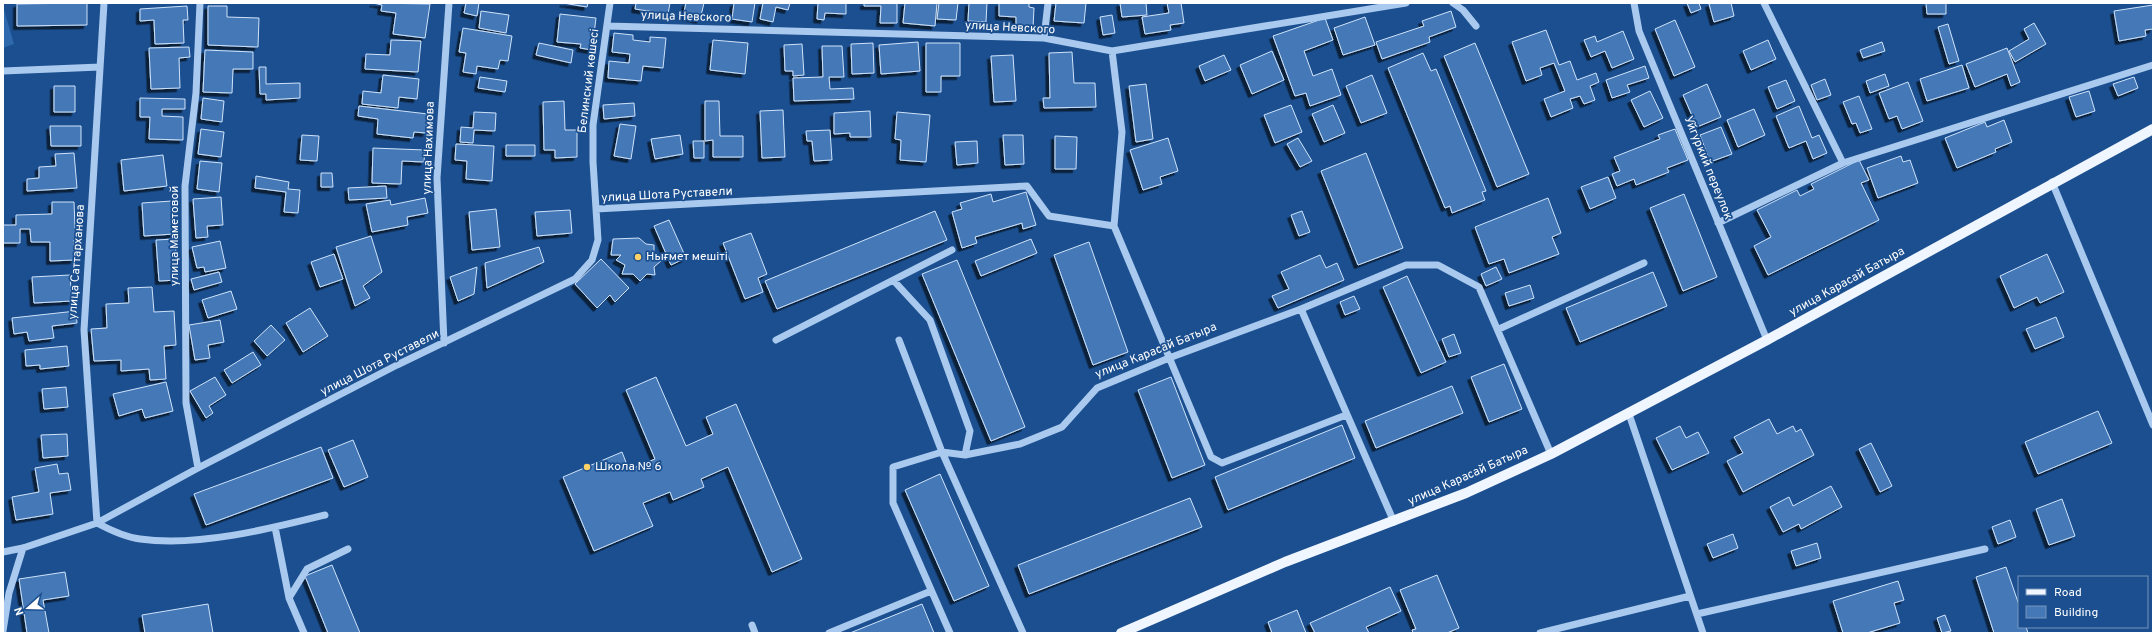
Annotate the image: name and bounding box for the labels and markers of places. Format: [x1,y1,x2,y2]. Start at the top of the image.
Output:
place label: Нығмет мешіті [646,249,728,265]
marker: Нығмет мешіті [633,252,643,262]
place label: Школа № 6 [595,459,662,475]
marker: Школа № 6 [582,462,592,472]

